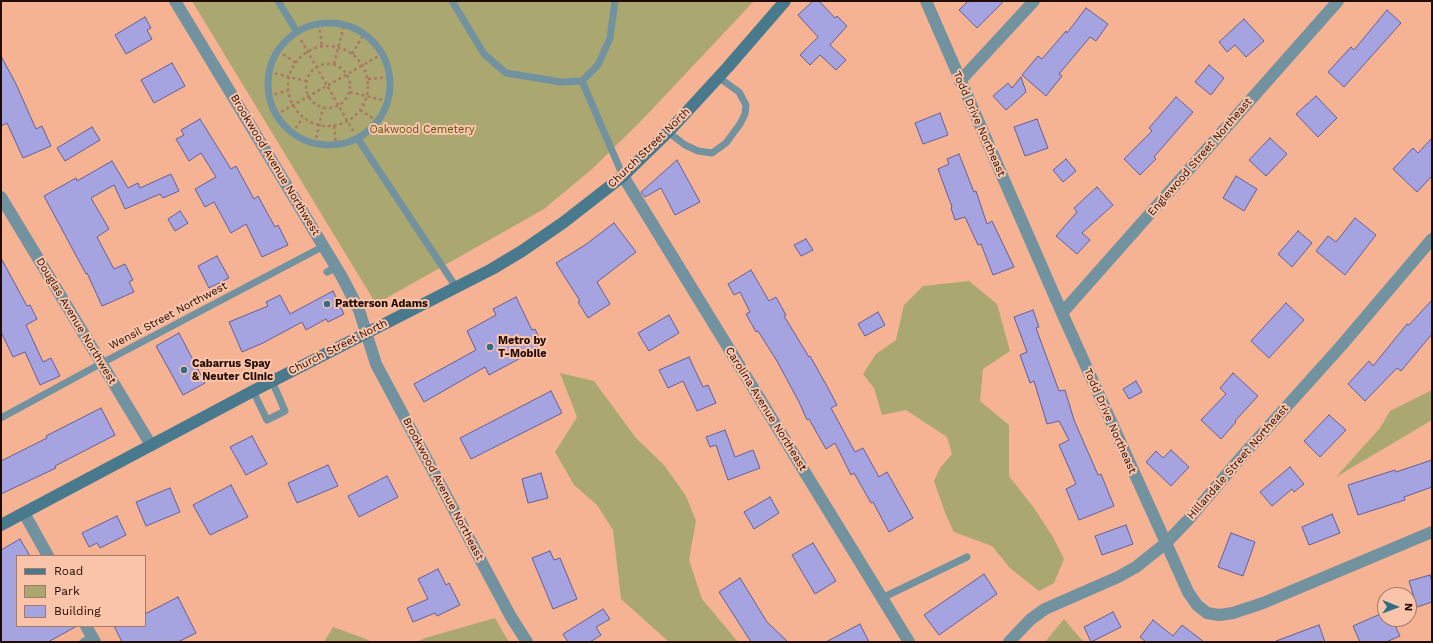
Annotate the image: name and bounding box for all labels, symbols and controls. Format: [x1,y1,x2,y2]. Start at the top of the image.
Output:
street label: Todd Drive Northeast [950,69,1008,179]
street label: Brookwood Avenue Northwest [228,92,322,238]
street label: Englewood Street Northeast [1145,95,1255,219]
street label: Church Street North [605,105,693,191]
park label: Oakwood Cemetery [369,123,475,137]
street label: Douglas Avenue Northwest [33,256,119,386]
street label: Wensil Street Northwest [107,279,229,353]
place label: Patterson Adams [335,297,428,311]
marker: Patterson Adams [322,299,332,309]
street label: Church Street North [286,316,390,378]
place label: Metro by T-Mobile [498,334,547,360]
marker: Metro by T-Mobile [485,342,495,352]
street label: Carolina Avenue Northeast [722,345,810,473]
place label: Cabarrus Spay & Neuter Clinic [192,357,273,383]
marker: Cabarrus Spay & Neuter Clinic [179,365,189,375]
street label: Todd Drive Northeast [1081,366,1139,476]
street label: Hillandale Street Northeast [1185,402,1291,522]
street label: Brookwood Avenue Northeast [400,415,486,563]
legend [16,555,146,627]
text: Road [54,564,83,578]
text: Park [54,584,80,598]
north arrow [1377,587,1417,627]
text: N [1402,603,1415,611]
text: Building [54,604,101,618]

